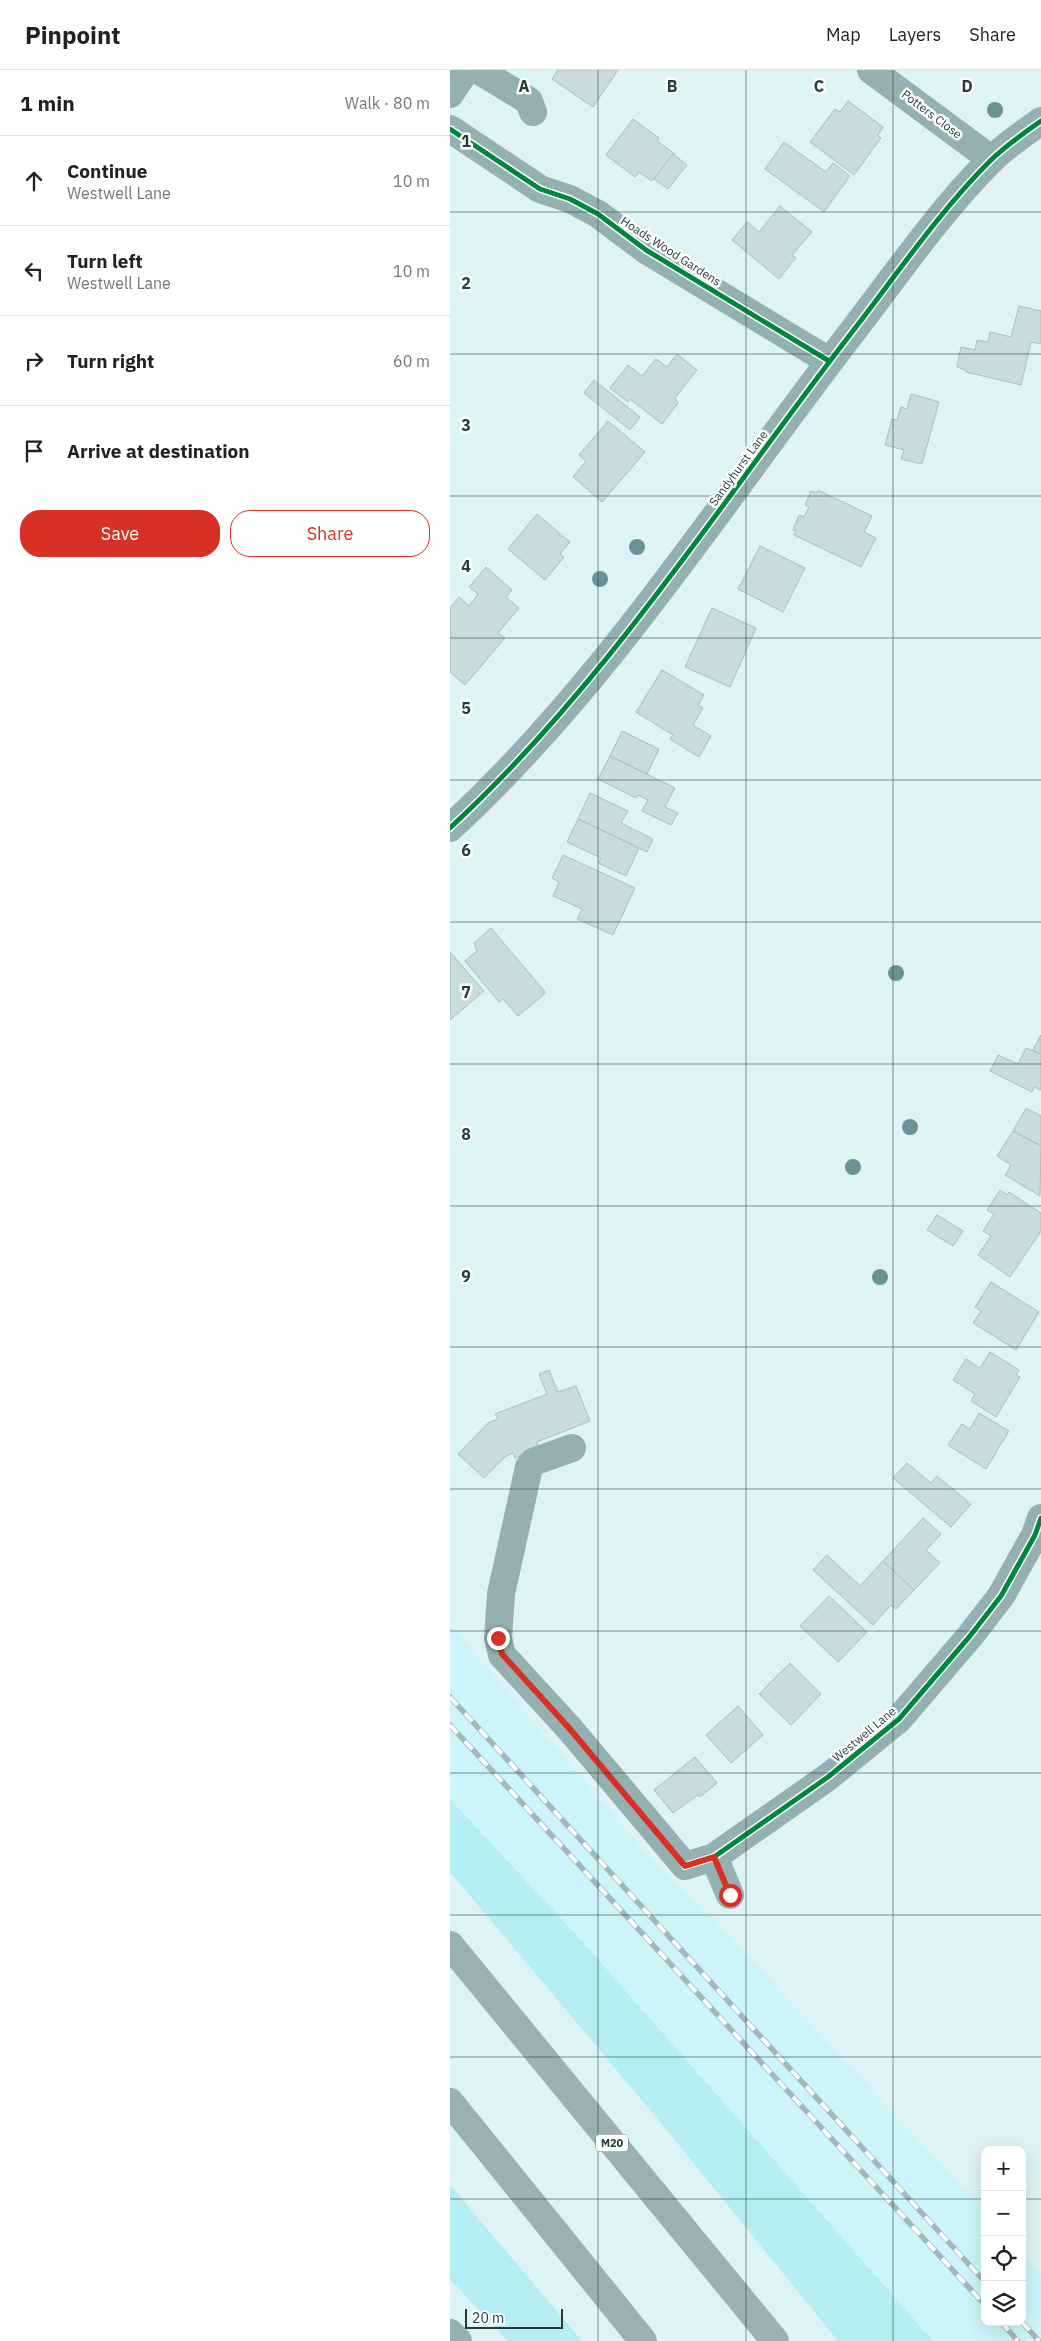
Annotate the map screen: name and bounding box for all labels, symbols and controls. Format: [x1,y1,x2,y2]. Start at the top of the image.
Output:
text: Pinpoint [25,19,120,51]
text: Map [826,23,861,46]
text: Layers [889,23,941,46]
text: Share [969,23,1016,46]
text: A [519,76,530,96]
text: B [667,76,678,96]
text: C [814,76,824,96]
text: D [961,76,973,96]
street label: Potters Close [899,86,965,142]
text: 1 min [20,89,75,117]
text: Walk · 80 m [345,93,430,113]
text: 1 [461,131,471,151]
text: Continue [67,159,147,183]
icon: ahead [20,167,48,195]
text: 10 m [393,171,430,191]
text: Westwell Lane [67,183,171,203]
street label: Hoads Wood Gardens [618,213,724,289]
text: Turn left [67,249,143,273]
icon: left [20,257,48,285]
text: 10 m [393,261,430,281]
text: Westwell Lane [67,273,171,293]
text: 2 [461,273,471,293]
icon: right [20,347,48,375]
text: Turn right [67,349,154,373]
text: 60 m [393,351,430,371]
text: 3 [461,415,471,435]
street label: Sandyhurst Lane [706,427,771,509]
icon: arrive [20,437,48,465]
text: Arrive at destination [67,439,250,463]
button: Save [20,510,220,557]
button: Share [230,510,430,557]
text: 4 [461,556,471,576]
text: 5 [461,698,471,718]
text: 6 [461,840,471,860]
text: 7 [461,982,471,1002]
text: 8 [461,1124,471,1144]
text: 9 [461,1266,471,1286]
route end [487,1627,510,1650]
street label: Westwell Lane [829,1703,899,1765]
route start [719,1884,742,1907]
road number: M20 [596,2134,628,2152]
map controls [981,2146,1026,2326]
button: + [981,2146,1026,2191]
button: − [981,2191,1026,2236]
button: locate [981,2236,1026,2281]
button: layers [981,2281,1026,2326]
scale bar [465,2306,562,2329]
text: 20 m [472,2309,504,2327]

